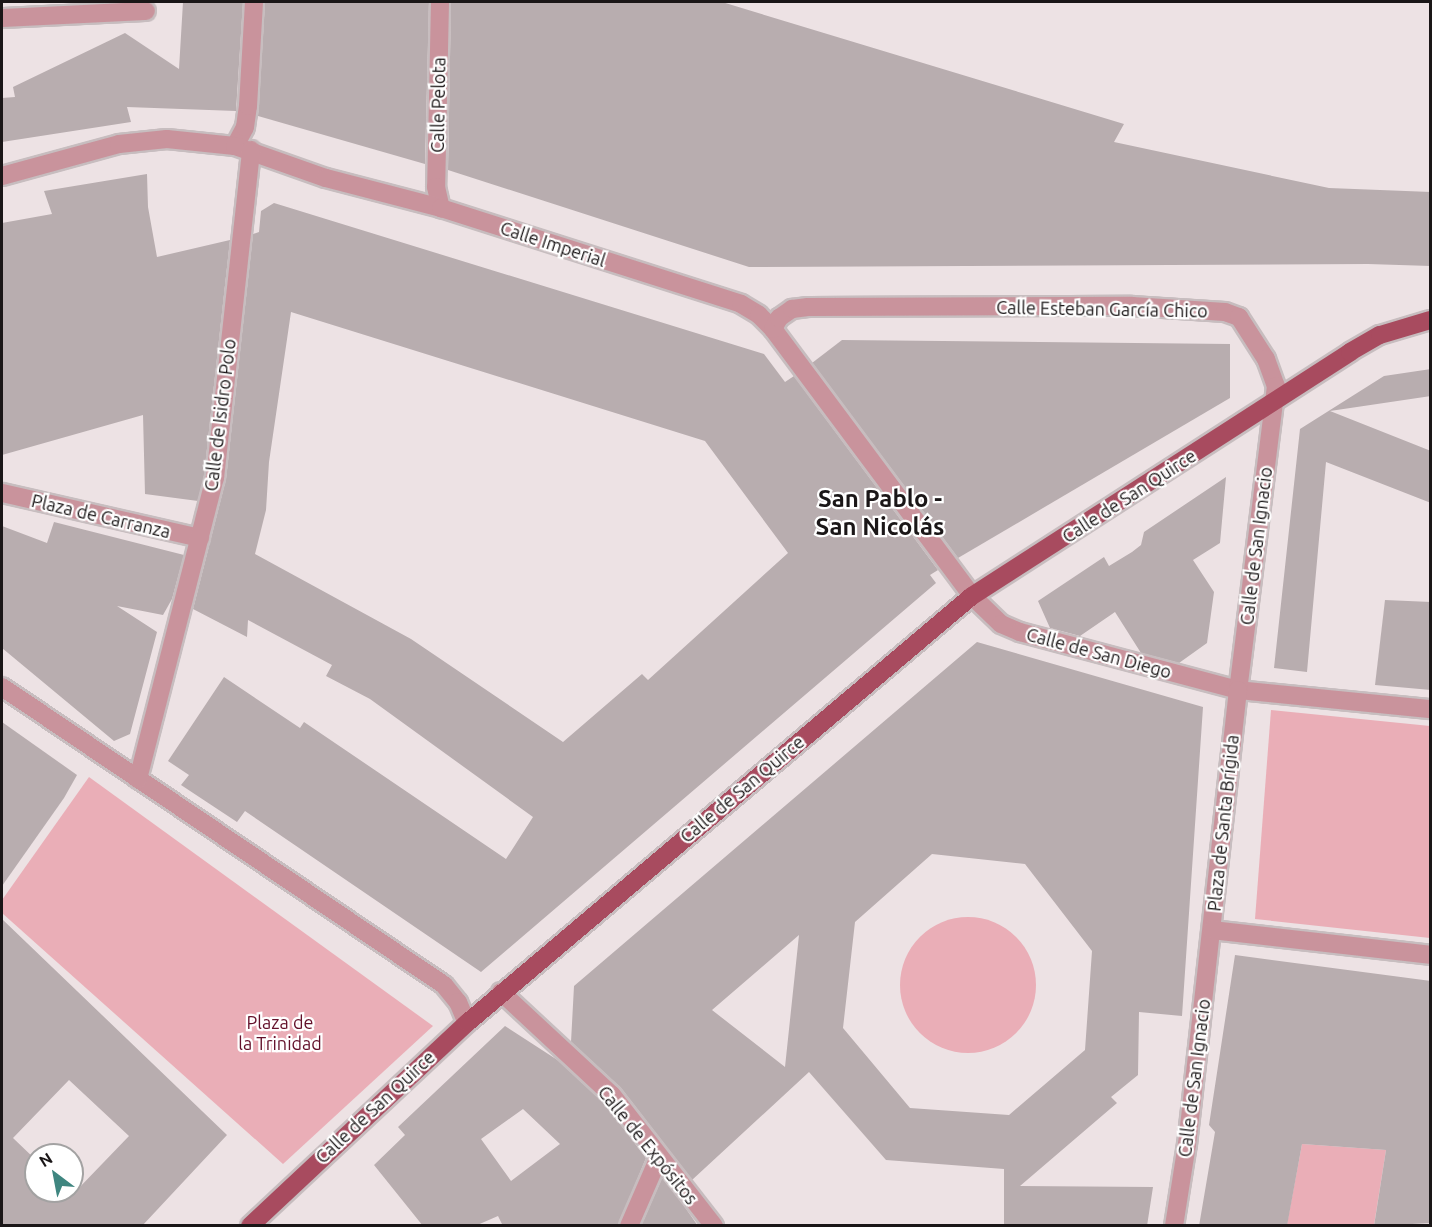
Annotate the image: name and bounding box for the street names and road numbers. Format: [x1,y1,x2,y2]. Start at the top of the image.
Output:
street label: Calle Pelota [426,57,450,153]
street label: Calle Imperial [498,217,608,271]
street label: Calle Esteban García Chico [996,296,1208,322]
street label: Calle de Isidro Polo [200,338,240,492]
street label: Calle de San Quirce [1058,445,1200,547]
street label: Calle de San Ignacio [1236,466,1276,626]
street label: Plaza de Carranza [29,490,173,542]
street label: Calle de San Diego [1024,623,1174,683]
street label: Calle de San Quirce [676,731,808,847]
street label: Plaza de Santa Brígida [1203,734,1243,912]
street label: Calle de San Ignacio [1174,998,1214,1158]
street label: Calle de San Quirce [311,1046,439,1168]
street label: Calle de Expósitos [594,1081,702,1209]

